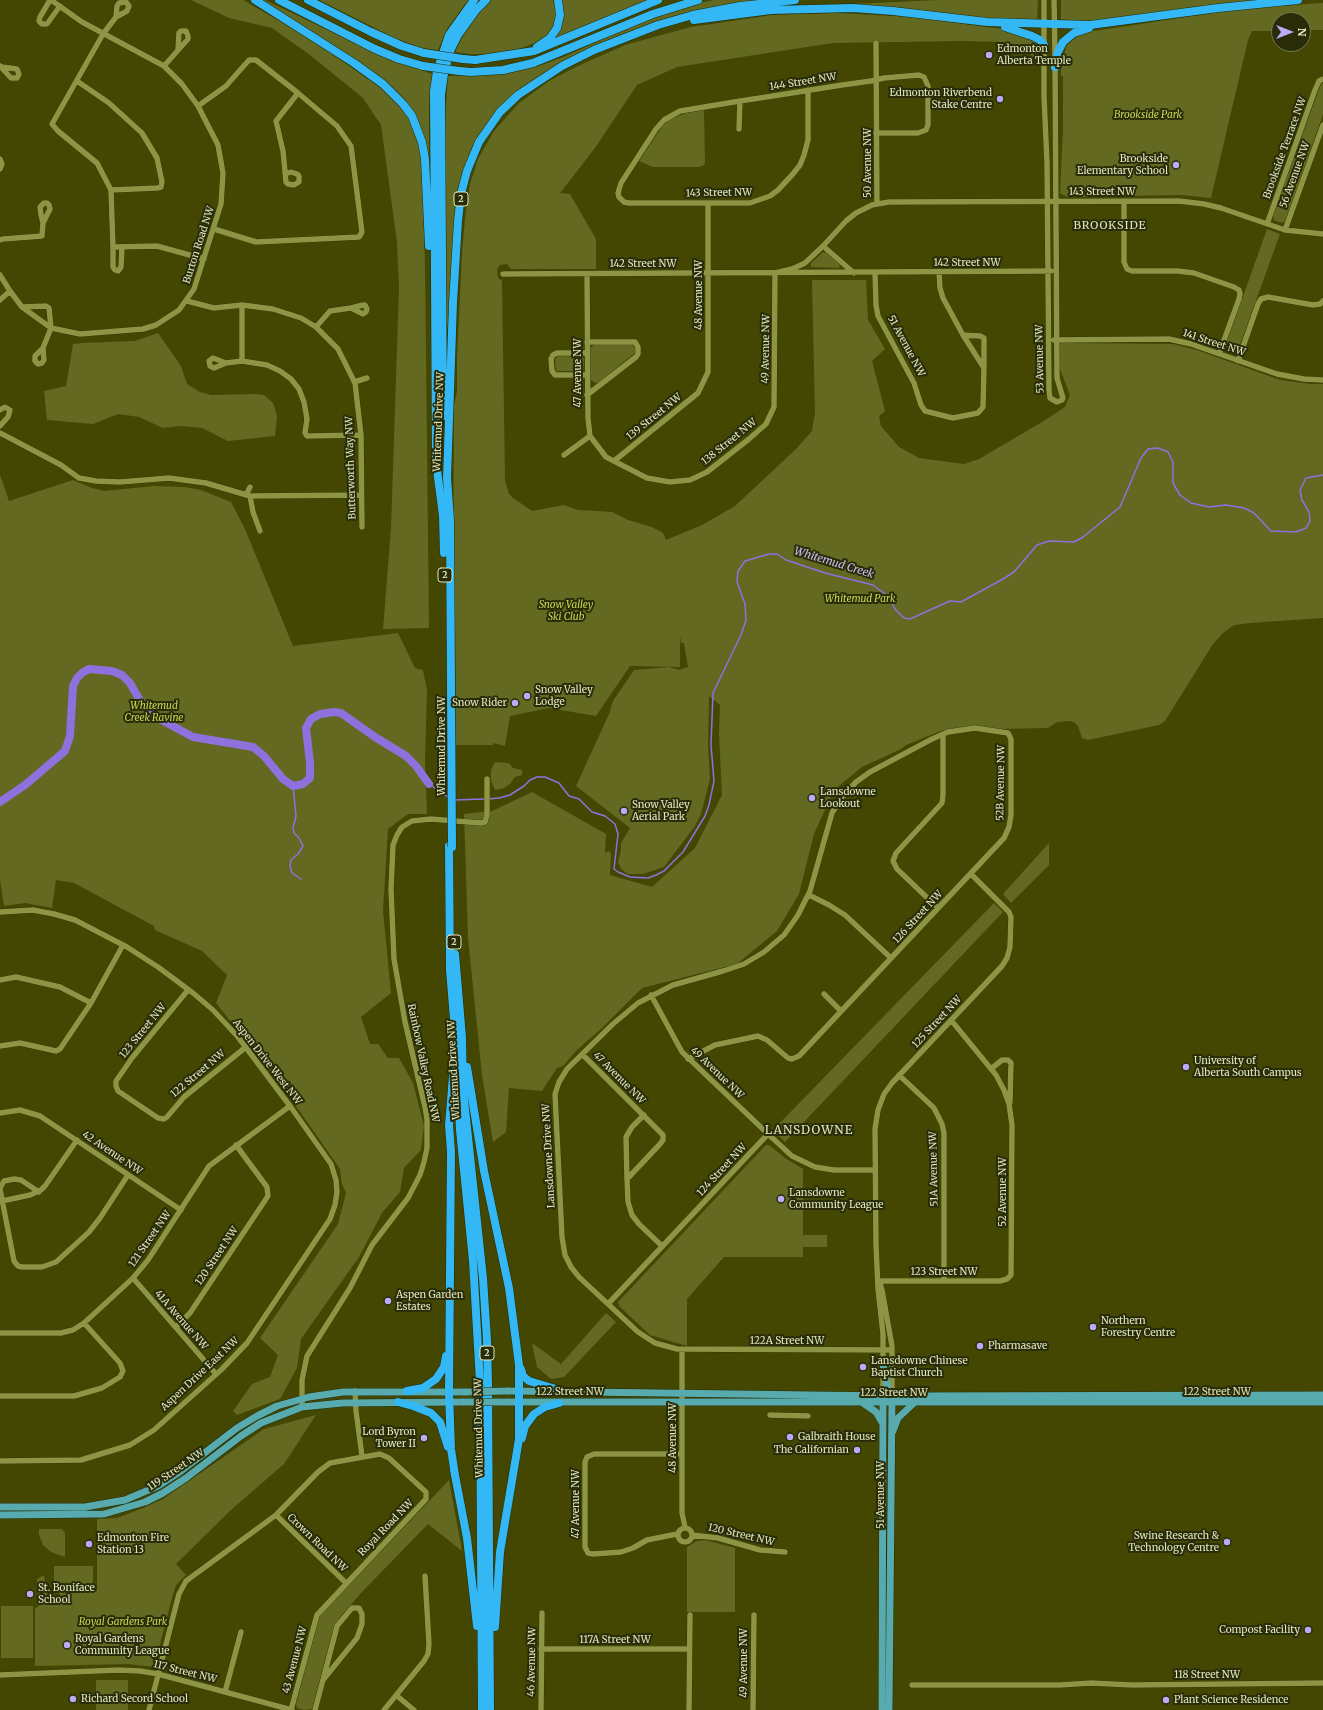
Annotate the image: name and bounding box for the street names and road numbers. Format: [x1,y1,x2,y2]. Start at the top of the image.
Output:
street label: 144 Street NW [769,71,837,93]
street label: Brookside Terrace NW [1261,95,1309,201]
street label: 50 Avenue NW [862,128,874,198]
street label: 56 Avenue NW [1277,140,1313,210]
street label: 143 Street NW [686,186,752,200]
street label: 143 Street NW [1069,186,1135,198]
road number: 2 [454,192,468,206]
street label: Burton Road NW [181,205,217,285]
street label: 142 Street NW [933,257,1001,269]
street label: 142 Street NW [609,258,677,270]
street label: 48 Avenue NW [693,260,705,330]
street label: 51 Avenue NW [885,313,927,379]
street label: 49 Avenue NW [759,314,773,384]
street label: 53 Avenue NW [1033,324,1047,394]
street label: 141 Street NW [1181,327,1247,359]
street label: 47 Avenue NW [572,339,584,407]
street label: Whitemud Drive NW [431,372,447,472]
street label: 139 Street NW [624,391,684,443]
street label: Butterworth Way NW [343,416,359,520]
street label: 138 Street NW [699,416,759,468]
road number: 2 [438,568,452,582]
street label: Whitemud Drive NW [436,696,448,796]
street label: 52B Avenue NW [994,745,1008,821]
street label: 126 Street NW [891,888,945,946]
road number: 2 [447,935,461,949]
street label: 125 Street NW [910,993,964,1051]
street label: 123 Street NW [117,1001,169,1061]
street label: Rainbow Valley Road NW [405,1003,441,1123]
street label: Aspen Drive West NW [230,1017,304,1107]
street label: Whitemud Drive NW [445,1020,463,1120]
street label: 49 Avenue NW [688,1045,746,1101]
street label: 122 Street NW [168,1048,228,1100]
street label: 47 Avenue NW [590,1049,648,1107]
street label: Lansdowne Drive NW [540,1103,558,1209]
street label: 42 Avenue NW [80,1129,144,1177]
street label: 51A Avenue NW [927,1131,941,1207]
street label: 124 Street NW [695,1141,749,1199]
street label: 52 Avenue NW [997,1157,1009,1227]
street label: 121 Street NW [126,1209,174,1269]
street label: 120 Street NW [193,1224,241,1288]
street label: 123 Street NW [910,1266,978,1278]
street label: 41A Avenue NW [152,1288,210,1352]
street label: Aspen Drive East NW [159,1335,241,1413]
street label: 122A Street NW [750,1335,824,1347]
road number: 2 [480,1346,494,1360]
street label: Whitemud Drive NW [472,1378,486,1478]
street label: 122 Street NW [536,1386,604,1398]
street label: 122 Street NW [1183,1386,1251,1398]
street label: 122 Street NW [860,1387,928,1399]
street label: 48 Avenue NW [667,1403,679,1473]
street label: 119 Street NW [145,1447,207,1493]
street label: 51 Avenue NW [875,1461,887,1529]
street label: 47 Avenue NW [570,1470,582,1538]
street label: Royal Road NW [356,1497,416,1559]
street label: Crown Road NW [284,1511,350,1575]
street label: 120 Street NW [707,1522,775,1548]
street label: 43 Avenue NW [280,1625,310,1695]
street label: 46 Avenue NW [525,1627,539,1697]
street label: 49 Avenue NW [738,1628,750,1698]
street label: 117A Street NW [579,1634,651,1646]
street label: 117 Street NW [152,1658,218,1686]
street label: 118 Street NW [1174,1669,1240,1681]

